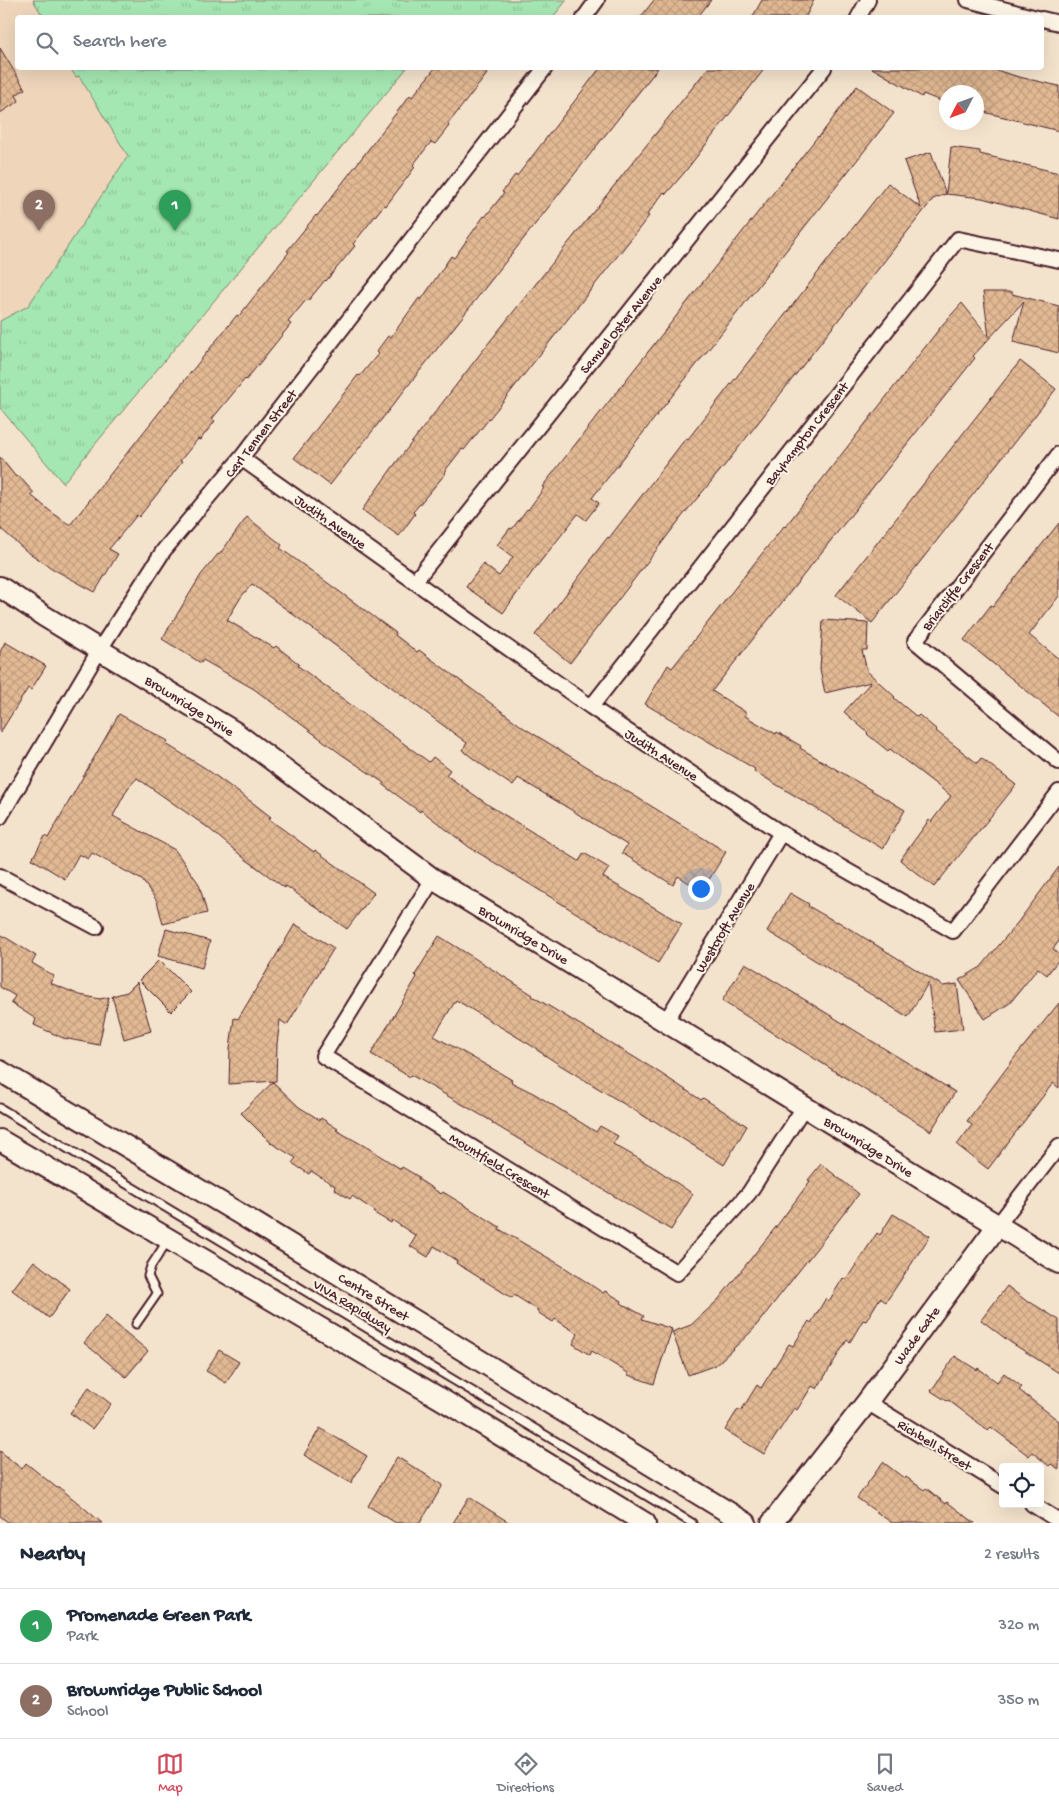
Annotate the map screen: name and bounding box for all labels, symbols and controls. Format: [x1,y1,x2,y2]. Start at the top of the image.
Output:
search box [15,15,1044,70]
icon: search [33,29,61,57]
text: Search here [73,31,167,54]
north arrow [939,85,984,130]
pin: 2 [23,190,55,231]
pin: 1 [159,190,191,231]
street label: Samuel Oster Avenue [577,272,667,378]
street label: Bayhampton Crescent [762,379,854,490]
street label: Carl Tennen Street [222,386,302,482]
street label: Judith Avenue [290,492,369,555]
street label: Briarcliffe Crescent [919,539,999,636]
street label: Brownridge Drive [140,672,237,742]
street label: Judith Avenue [621,726,701,786]
your location [688,876,714,902]
street label: Westcroft Avenue [692,879,760,977]
street label: Brownridge Drive [474,902,572,970]
street label: Brownridge Drive [819,1113,916,1183]
street label: Mountfield Crescent [445,1130,553,1205]
street label: Centre Street [334,1270,412,1327]
street label: VIVA Rapidway [308,1276,394,1337]
street label: Wade Gate [891,1303,945,1369]
street label: Richbell Street [894,1417,975,1476]
map controls [999,1463,1044,1508]
button: locate [999,1463,1044,1508]
text: Nearby [20,1543,85,1568]
text: 2 results [984,1546,1039,1565]
text: Promenade Green Park [67,1605,250,1628]
text: 1 [33,1617,39,1636]
text: 320 m [999,1617,1039,1636]
text: Park [67,1628,98,1647]
text: Brownridge Public School [67,1680,262,1703]
text: 2 [32,1692,40,1711]
text: 350 m [998,1692,1039,1711]
text: School [67,1703,109,1722]
tab: Map [156,1750,184,1797]
tab: Directions [497,1750,554,1797]
tab: Saved [867,1750,903,1797]

